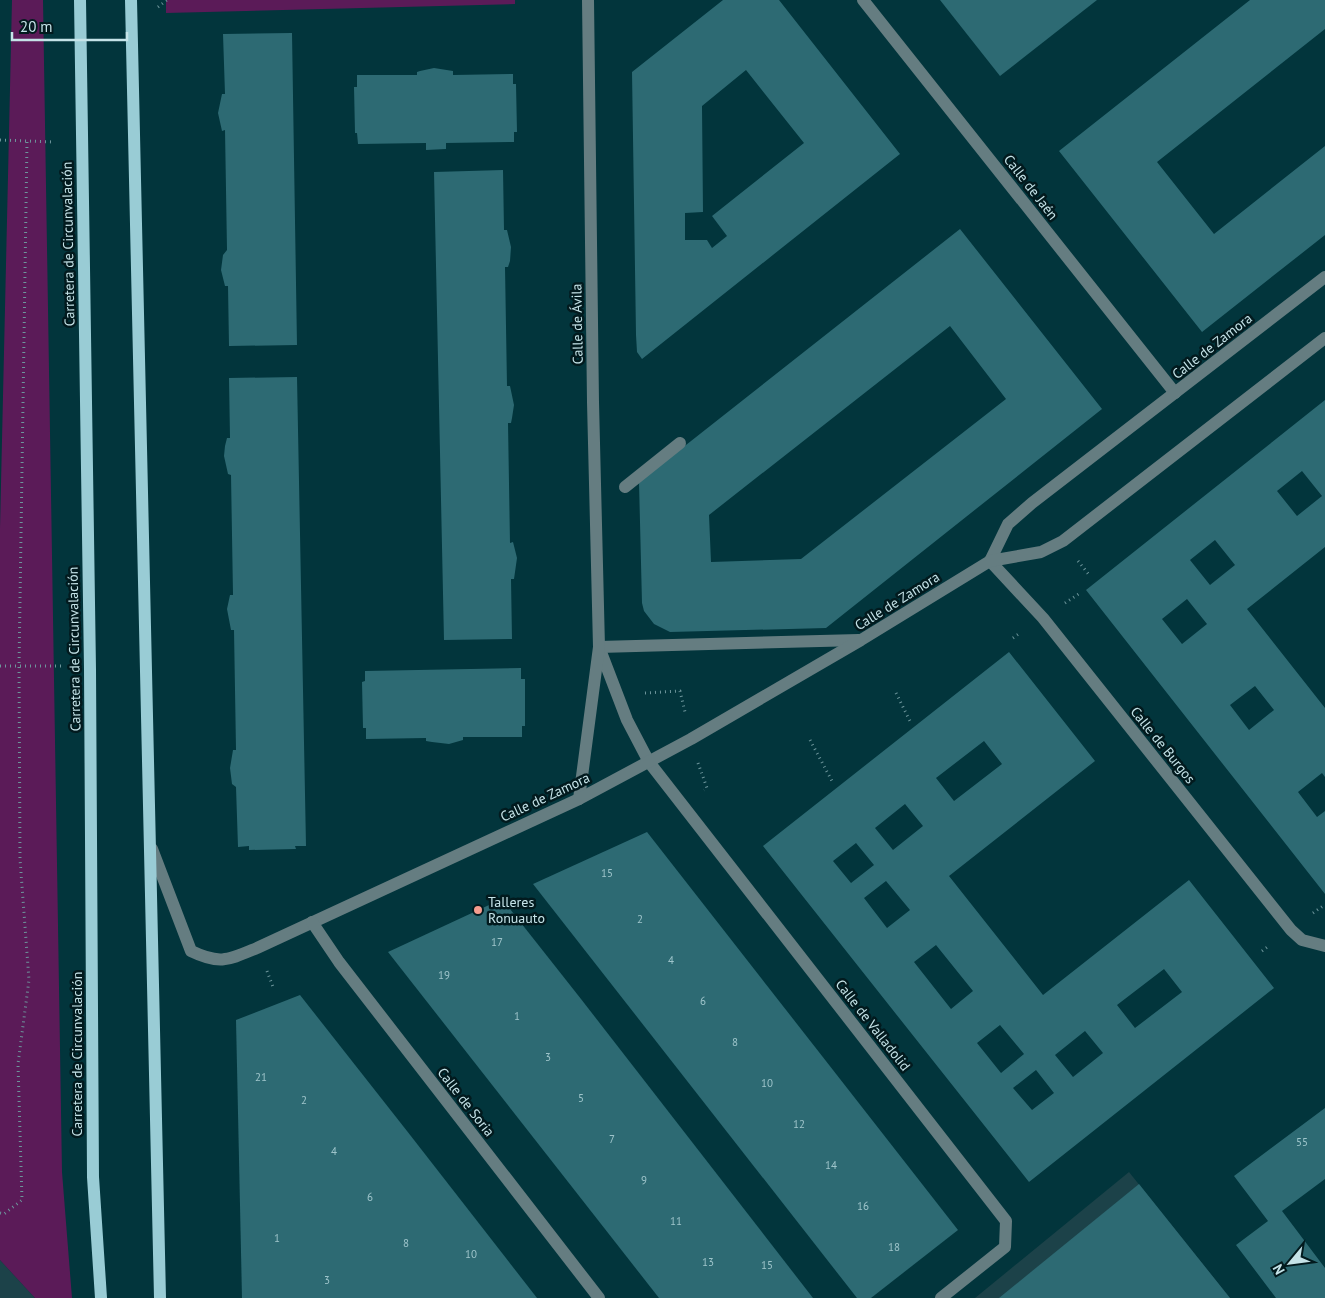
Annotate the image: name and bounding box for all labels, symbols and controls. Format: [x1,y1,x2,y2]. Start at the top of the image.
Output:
scale bar [12,10,128,42]
text: 20 m [20,17,53,36]
street label: Calle de Jaén [1000,151,1062,223]
street label: Carretera de Circunvalación [58,161,78,327]
street label: Calle de Ávila [567,283,587,365]
street label: Calle de Zamora [1168,309,1256,383]
street label: Carretera de Circunvalación [64,566,84,732]
street label: Calle de Zamora [851,568,943,634]
street label: Calle de Burgos [1127,703,1199,787]
street label: Calle de Zamora [497,768,593,826]
house number: 15 [601,866,613,880]
place label: Talleres Ronuauto [488,893,545,927]
marker: Talleres Ronuauto [472,904,484,916]
house number: 2 [637,912,643,926]
house number: 17 [491,935,503,949]
house number: 4 [668,953,674,967]
house number: 19 [438,968,450,982]
street label: Carretera de Circunvalación [68,972,86,1136]
street label: Calle de Valladolid [832,976,914,1074]
house number: 6 [700,994,706,1008]
house number: 1 [514,1009,520,1023]
house number: 8 [732,1035,738,1049]
house number: 3 [545,1050,551,1064]
street label: Calle de Soria [434,1064,499,1140]
house number: 21 [255,1070,267,1084]
house number: 10 [761,1076,773,1090]
house number: 5 [578,1091,584,1105]
house number: 2 [301,1093,307,1107]
house number: 12 [793,1117,805,1131]
house number: 7 [609,1132,615,1146]
house number: 55 [1296,1135,1308,1149]
house number: 4 [331,1144,337,1158]
house number: 14 [825,1158,837,1172]
house number: 9 [641,1173,647,1187]
house number: 6 [367,1190,373,1204]
house number: 16 [857,1199,869,1213]
house number: 11 [670,1214,682,1228]
house number: 1 [274,1231,280,1245]
house number: 8 [403,1236,409,1250]
north arrow [1265,1238,1315,1288]
house number: 18 [888,1240,900,1254]
house number: 10 [465,1247,477,1261]
house number: 13 [702,1255,714,1269]
house number: 15 [761,1258,773,1272]
text: N [1269,1261,1289,1278]
house number: 3 [324,1273,330,1287]

